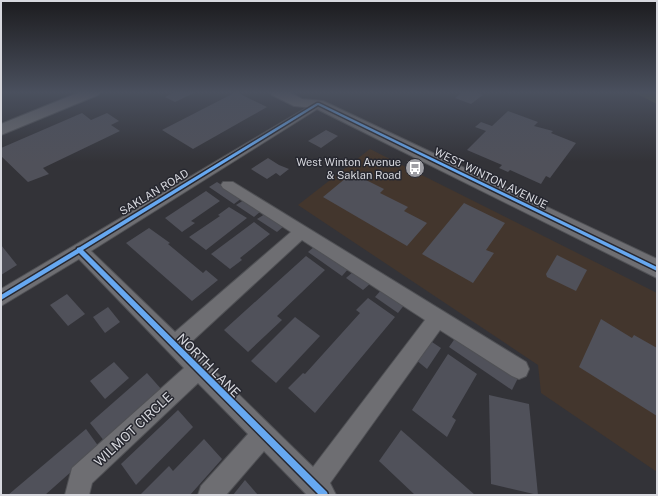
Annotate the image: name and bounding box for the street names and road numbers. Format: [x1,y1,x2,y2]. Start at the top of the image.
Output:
street label: WEST WINTON AVENUE [432,145,550,211]
street label: SAKLAN ROAD [117,167,191,217]
street label: NORTH LANE [174,330,244,400]
street label: WILMOT CIRCLE [91,389,176,469]

